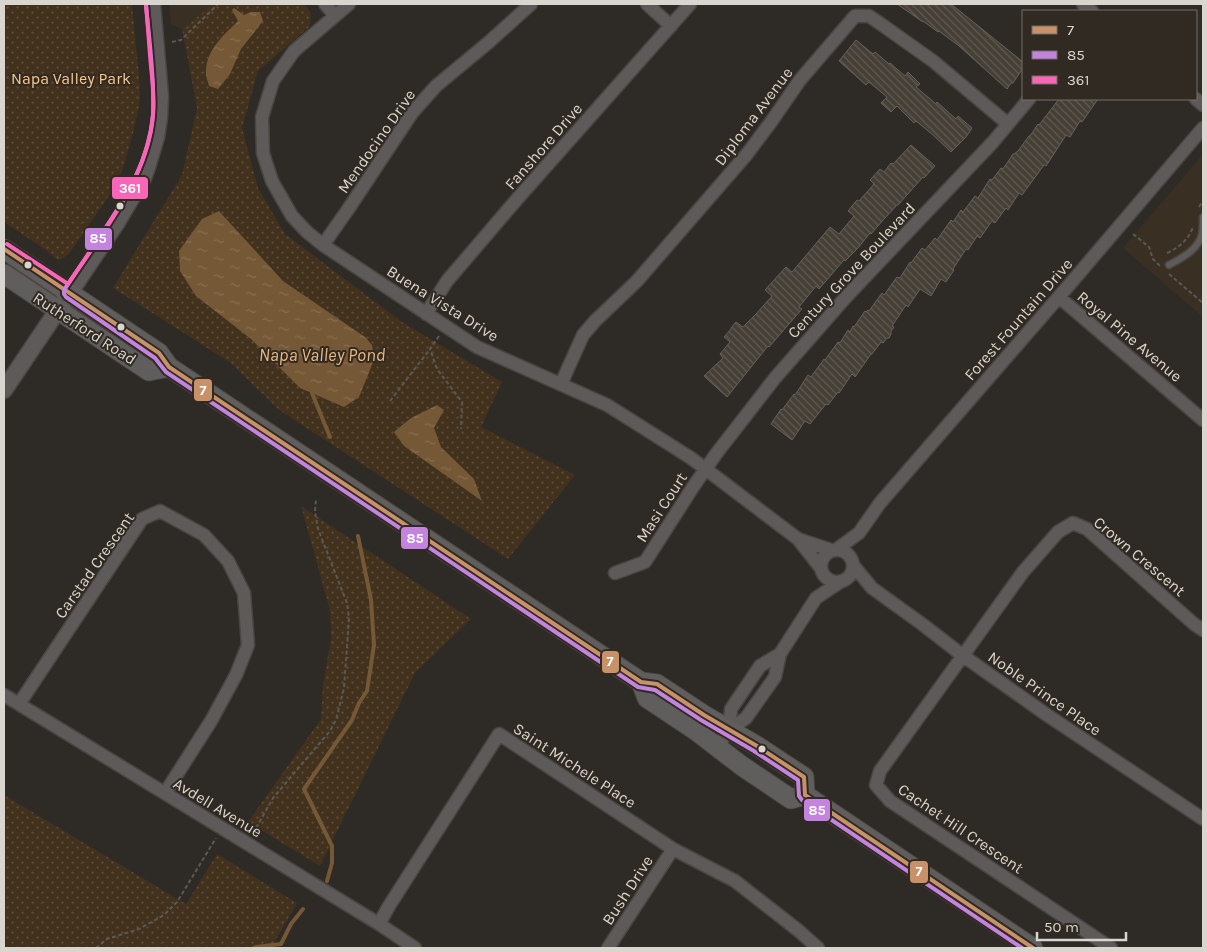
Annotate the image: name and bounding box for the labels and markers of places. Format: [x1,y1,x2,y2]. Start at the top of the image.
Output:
unlabelled marker [115,201,125,211]
unlabelled marker [23,260,33,270]
unlabelled marker [116,322,126,332]
unlabelled marker [757,744,767,754]

